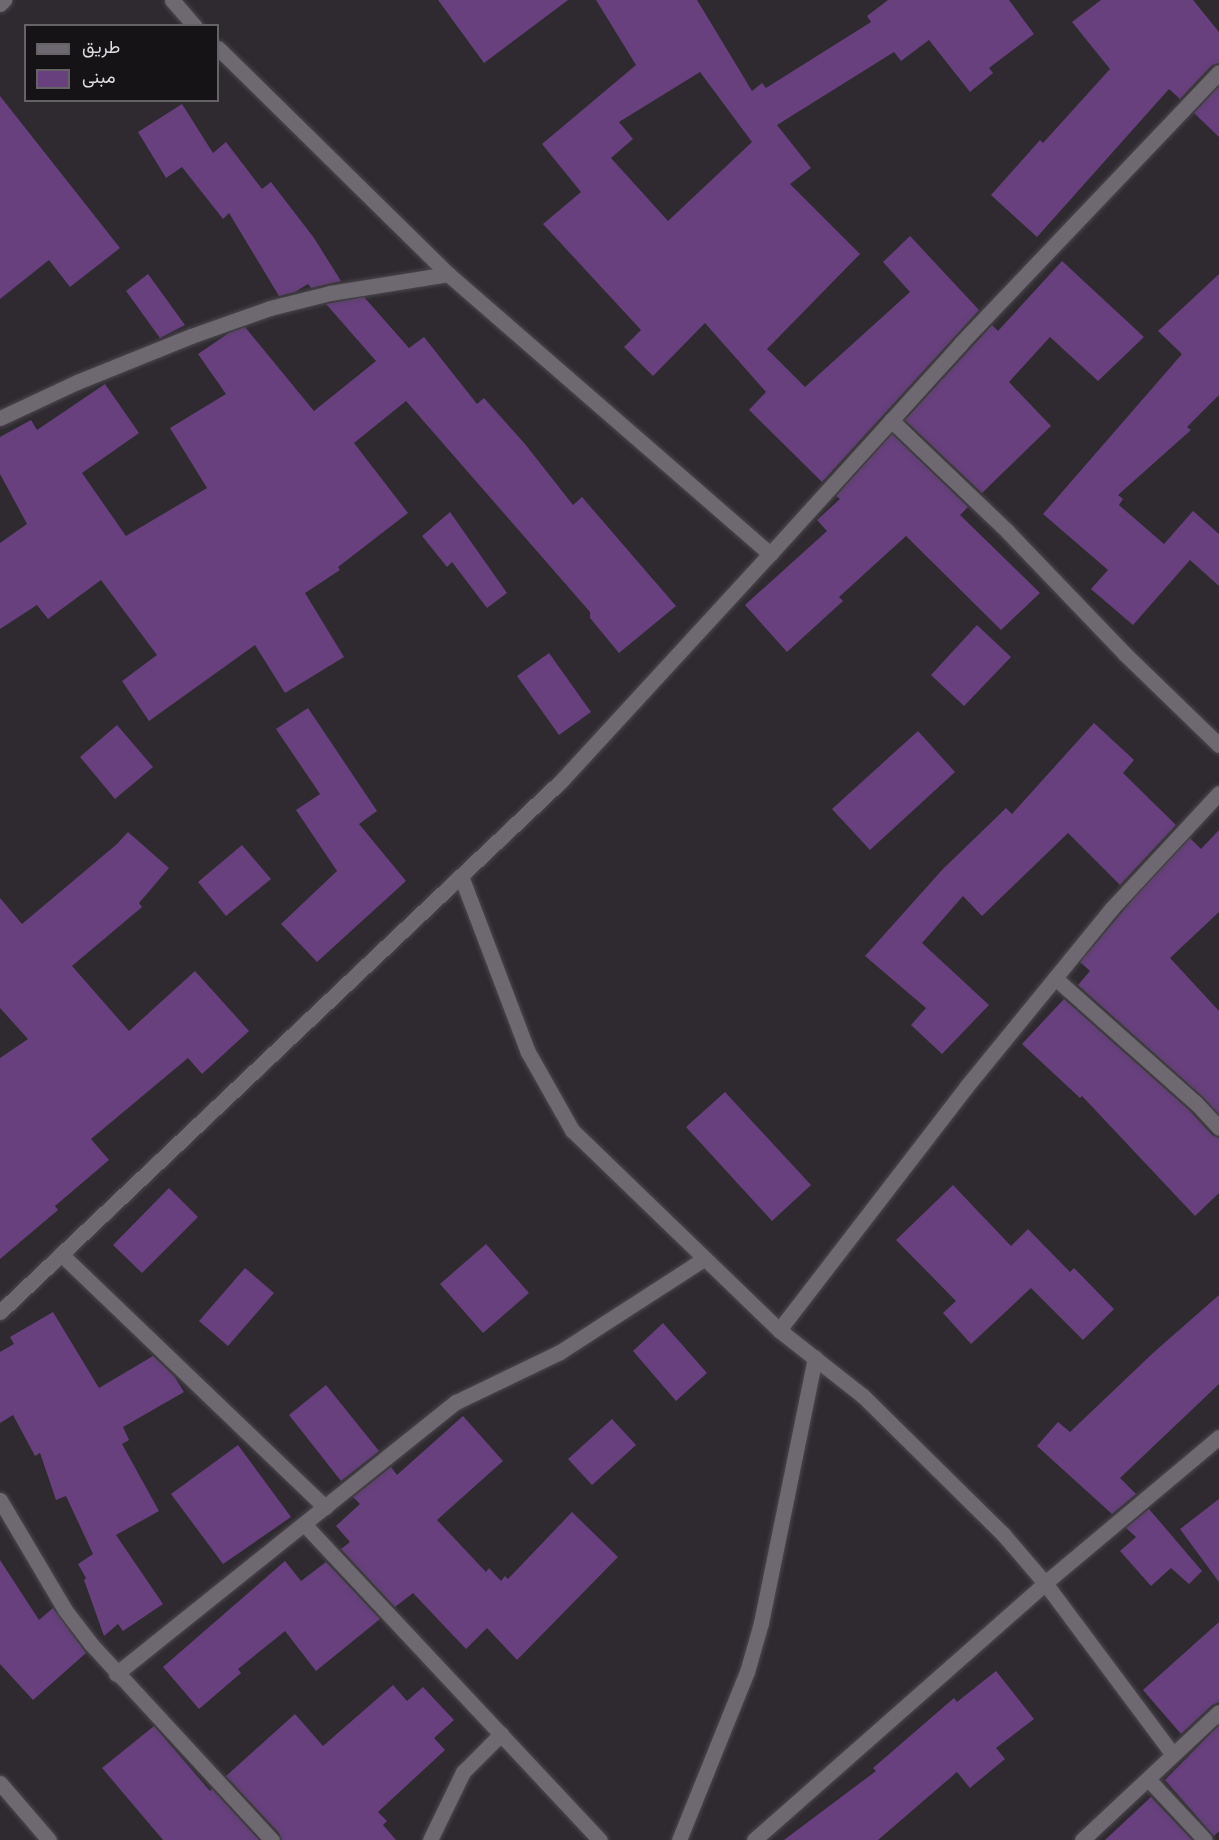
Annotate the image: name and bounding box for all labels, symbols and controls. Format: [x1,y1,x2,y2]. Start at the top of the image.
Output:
legend [24,24,219,102]
text: طريق [82,36,120,57]
text: مبنى [82,66,116,87]

